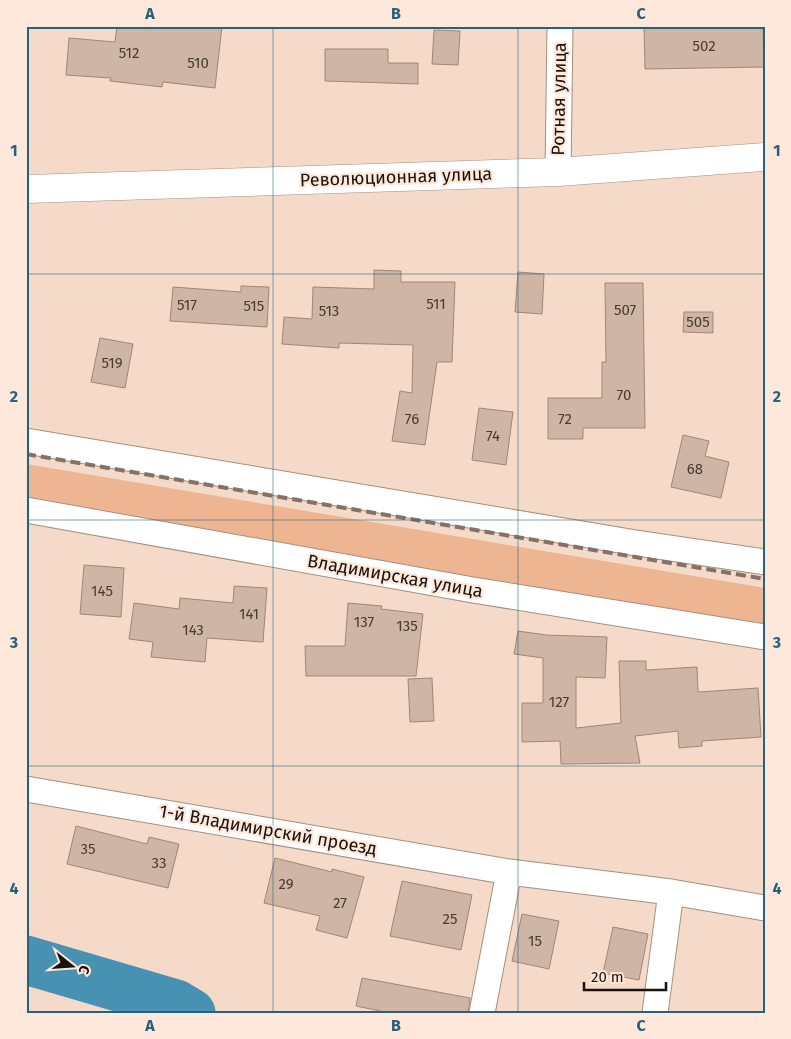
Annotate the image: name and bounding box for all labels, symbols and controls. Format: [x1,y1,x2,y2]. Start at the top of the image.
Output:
text: A [144,4,155,23]
text: B [391,4,401,23]
text: C [636,4,646,23]
house number: 502 [692,37,716,55]
street label: Ротная улица [547,42,571,156]
house number: 512 [119,44,139,62]
house number: 510 [187,54,209,72]
text: 1 [10,141,18,160]
text: 1 [773,141,781,160]
street label: Революционная улица [299,163,493,191]
house number: 511 [426,295,446,313]
house number: 517 [177,296,197,314]
house number: 515 [244,297,264,315]
house number: 507 [614,301,636,319]
house number: 513 [319,302,339,320]
house number: 505 [686,313,710,331]
house number: 519 [101,354,123,372]
house number: 70 [617,386,631,404]
text: 2 [10,387,18,406]
text: 2 [773,387,781,406]
house number: 76 [405,410,419,428]
house number: 72 [558,410,572,428]
house number: 74 [486,427,500,445]
house number: 68 [687,460,703,478]
street label: Владимирская улица [306,550,484,602]
house number: 145 [91,582,113,600]
house number: 141 [239,605,259,623]
house number: 137 [354,613,375,631]
house number: 135 [396,617,418,635]
house number: 143 [182,621,204,639]
text: 3 [9,633,18,652]
text: 3 [772,633,781,652]
house number: 127 [549,693,570,711]
street label: 1-й Владимирский проезд [158,800,378,860]
house number: 35 [80,840,96,858]
house number: 33 [152,854,166,872]
house number: 29 [278,875,294,893]
text: 4 [9,879,19,898]
text: 4 [772,879,782,898]
house number: 27 [333,894,347,912]
house number: 25 [443,910,457,928]
house number: 15 [528,932,542,950]
north arrow [48,942,98,992]
scale bar [584,959,666,991]
text: С [75,963,93,976]
text: 20 m [591,968,624,986]
text: A [144,1016,155,1035]
text: B [391,1016,401,1035]
text: C [636,1016,646,1035]

